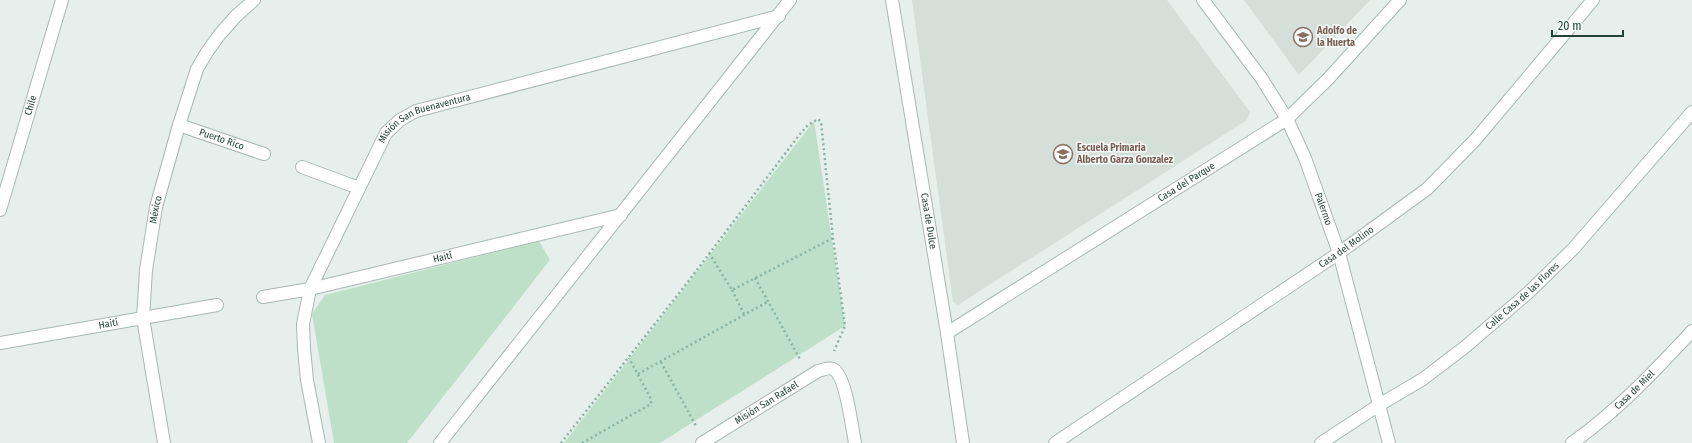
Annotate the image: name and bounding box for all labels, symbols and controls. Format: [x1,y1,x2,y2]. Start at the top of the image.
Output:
scale bar [1552,12,1623,38]
text: 20 m [1558,19,1582,33]
place label: Adolfo de la Huerta [1316,25,1357,49]
school or university icon: Adolfo de la Huerta [1292,26,1314,48]
street label: Misión San Buenaventura [376,91,472,145]
street label: Chile [22,94,40,117]
street label: Puerto Rico [198,126,246,153]
place label: Escuela Primaria Alberto Garza Gonzalez [1076,142,1174,166]
school or university icon: Escuela Primaria Alberto Garza Gonzalez [1052,143,1074,165]
street label: Casa del Parque [1156,160,1217,205]
street label: Palermo [1312,191,1335,227]
street label: Casa de Dulce [918,192,939,250]
street label: México [147,194,165,225]
street label: Casa del Molino [1316,224,1376,271]
street label: Haití [432,248,454,266]
street label: Calle Casa de las Flores [1483,260,1562,332]
street label: Haití [98,315,119,332]
street label: Casa de Miel [1612,368,1657,412]
street label: Misión San Rafael [733,379,801,427]

